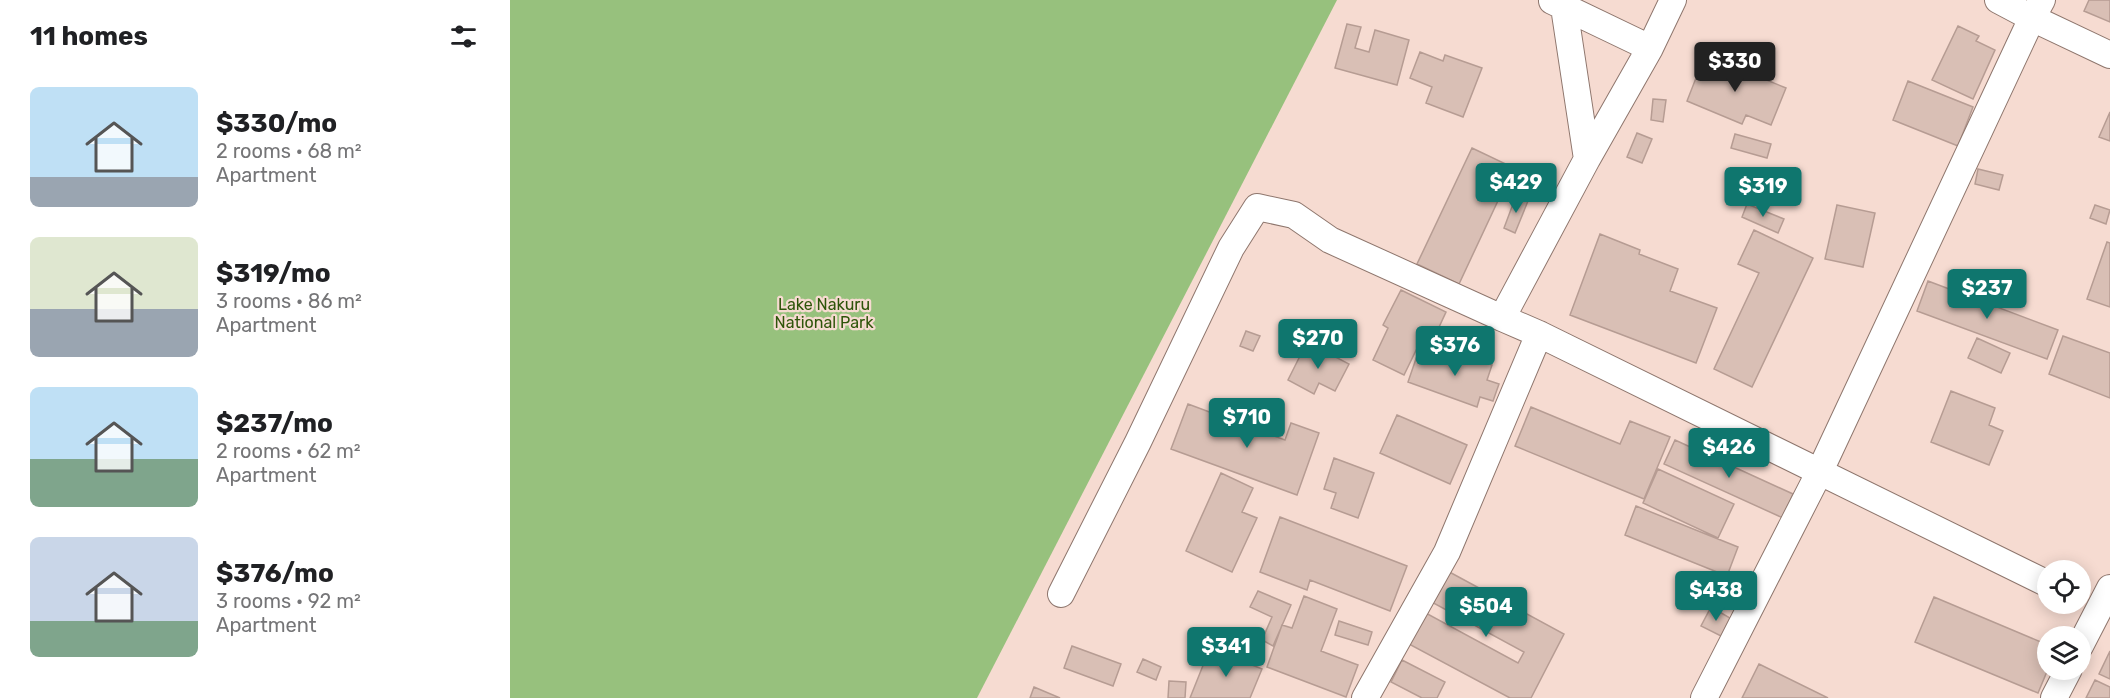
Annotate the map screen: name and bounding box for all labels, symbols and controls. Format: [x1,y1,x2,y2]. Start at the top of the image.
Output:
icon: filters [447,20,480,53]
text: 11 homes [30,21,148,52]
pin: $330 [1699,42,1771,93]
text: $330 [1708,49,1762,73]
text: $330/mo [216,108,337,139]
icon: home [78,111,150,183]
text: 2 rooms · 68 m² [216,139,362,163]
text: Apartment [216,163,317,187]
pin: $429 [1480,163,1552,214]
pin: $319 [1727,167,1799,218]
text: $429 [1490,170,1542,194]
text: $319 [1738,174,1788,198]
text: $319/mo [216,258,331,289]
icon: home [78,261,150,333]
pin: $237 [1951,269,2023,320]
text: $237 [1962,276,2013,300]
text: 3 rooms · 86 m² [216,289,362,313]
park label: Lake Nakuru National Park [775,295,874,332]
text: Apartment [216,313,317,337]
pin: $270 [1282,319,1354,370]
text: $270 [1292,326,1344,350]
pin: $376 [1419,326,1491,377]
text: $376 [1430,333,1480,357]
pin: $710 [1211,398,1283,449]
text: $710 [1223,405,1271,429]
text: $237/mo [216,408,333,439]
icon: home [78,411,150,483]
pin: $426 [1693,428,1765,479]
text: $426 [1702,435,1756,459]
text: 2 rooms · 62 m² [216,439,361,463]
text: Apartment [216,463,317,487]
text: $376/mo [216,558,334,589]
map controls [2037,560,2091,680]
button: locate [2037,560,2091,614]
icon: home [78,561,150,633]
pin: $438 [1680,571,1752,622]
text: $438 [1689,578,1743,602]
pin: $504 [1450,587,1522,638]
text: 3 rooms · 92 m² [216,589,361,613]
text: $504 [1459,594,1513,618]
text: Apartment [216,613,317,637]
button: layers [2037,626,2091,680]
pin: $341 [1190,627,1262,678]
text: $341 [1201,634,1251,658]

